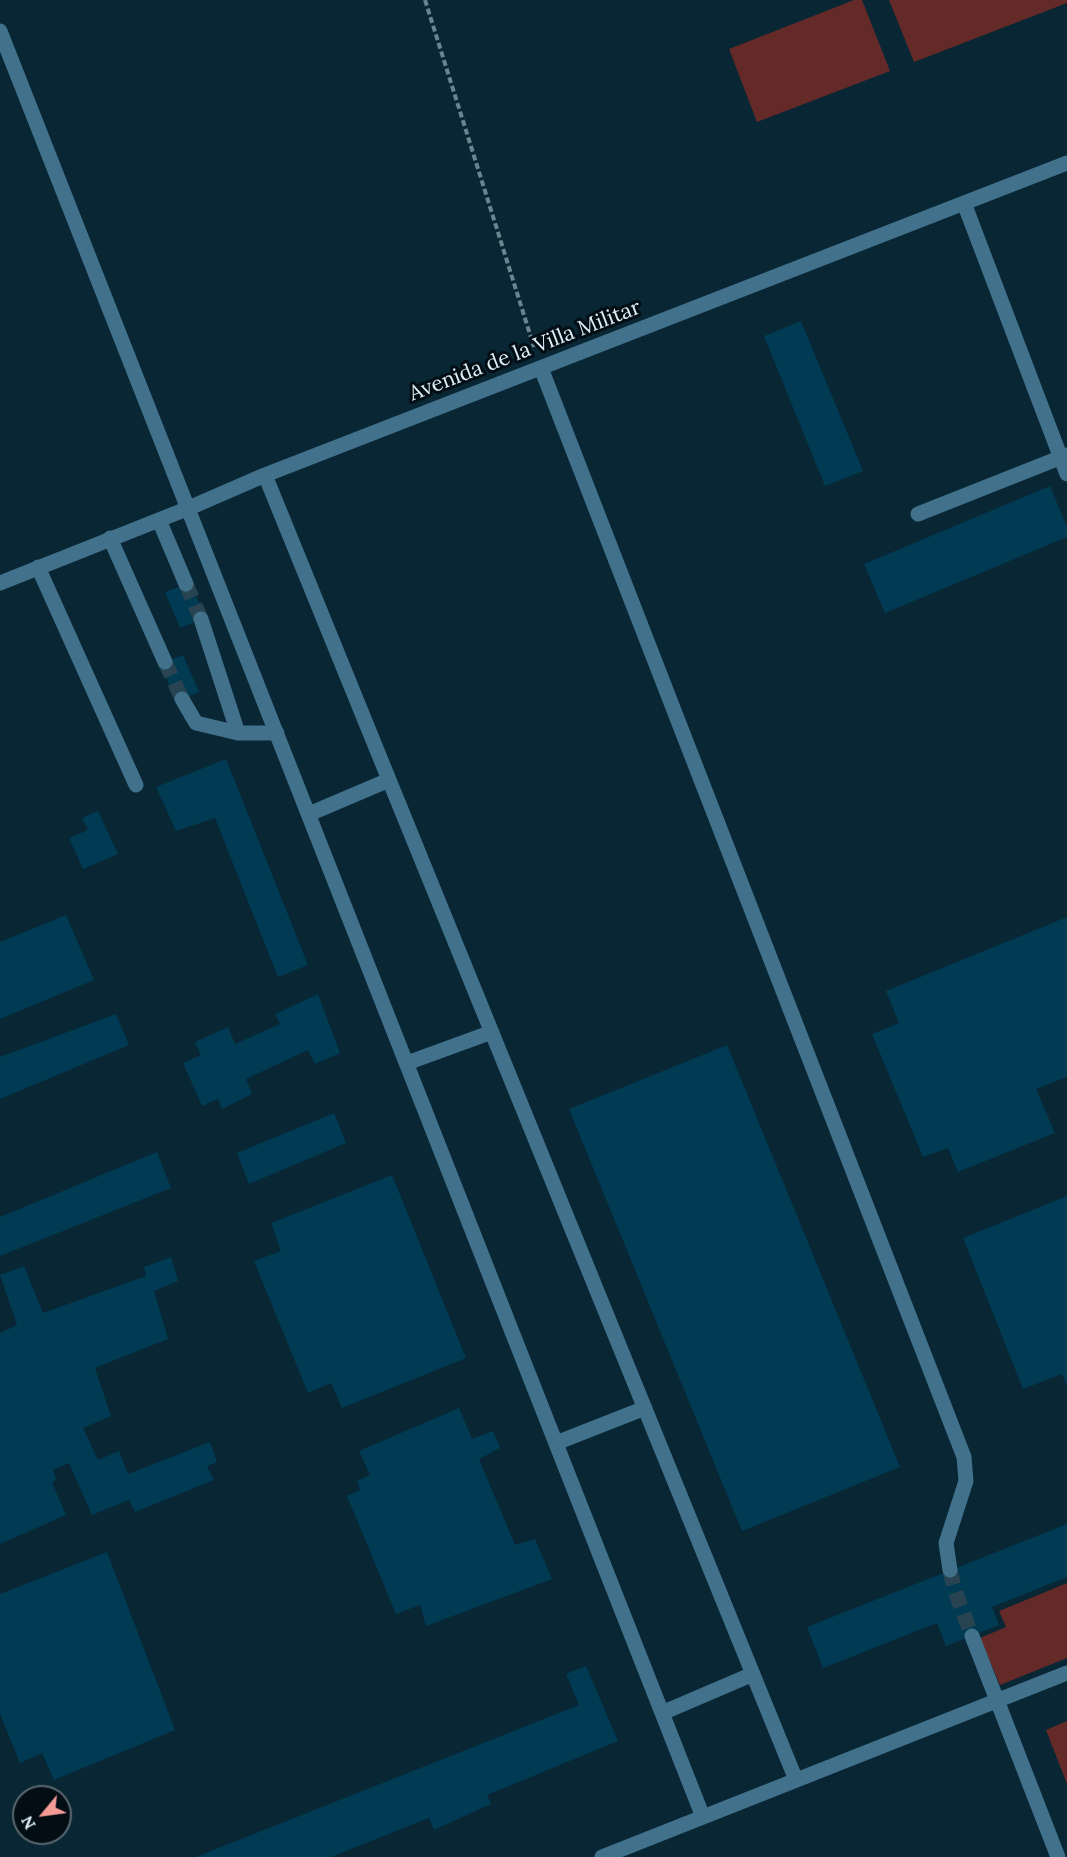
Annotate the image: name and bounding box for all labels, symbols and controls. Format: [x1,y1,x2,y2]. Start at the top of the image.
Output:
street label: Avenida de la Villa Militar [406,295,644,407]
north arrow [12,1785,72,1845]
text: N [16,1812,40,1833]

